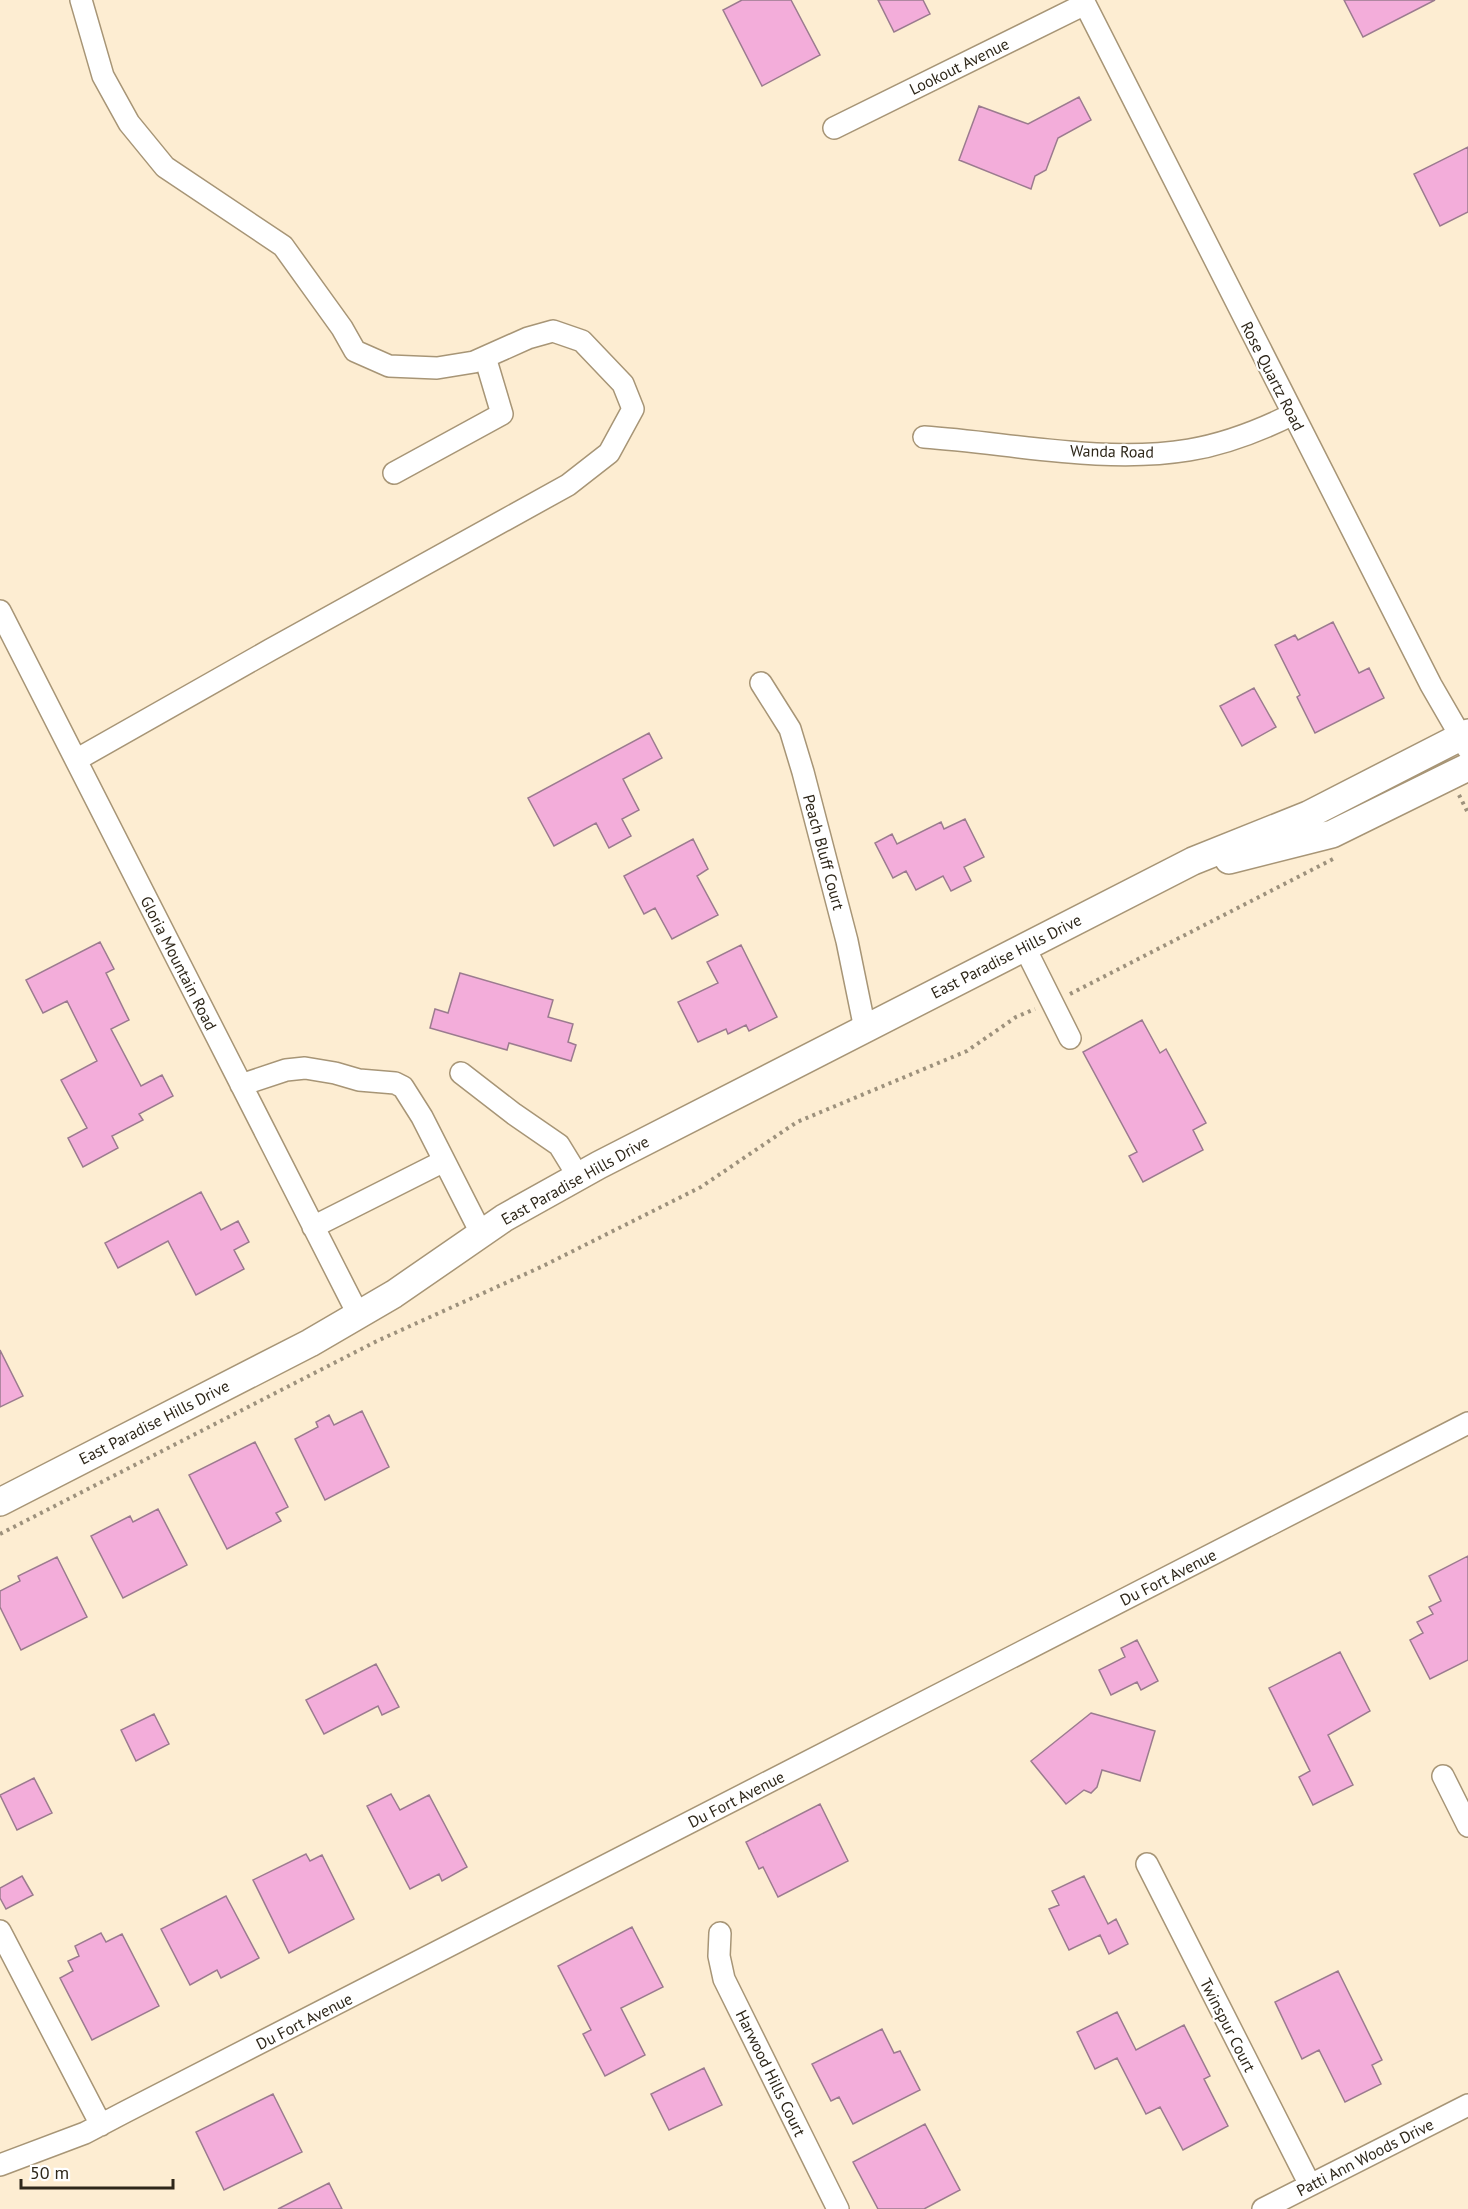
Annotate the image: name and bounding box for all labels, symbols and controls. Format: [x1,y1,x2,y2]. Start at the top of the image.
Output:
street label: Lookout Avenue [906,33,1012,99]
street label: Rose Quartz Road [1237,318,1309,434]
street label: Wanda Road [1070,440,1154,462]
street label: Peach Bluff Court [799,792,849,913]
street label: Gloria Mountain Road [136,892,222,1034]
street label: East Paradise Hills Drive [928,909,1084,1003]
street label: East Paradise Hills Drive [498,1131,652,1229]
street label: East Paradise Hills Drive [76,1375,232,1469]
street label: Du Fort Avenue [1117,1544,1219,1610]
street label: Du Fort Avenue [685,1766,787,1832]
street label: Twinspur Court [1196,1975,1260,2076]
street label: Du Fort Avenue [253,1988,355,2054]
street label: Harwood Hills Court [732,2006,811,2140]
street label: Patti Ann Woods Drive [1293,2114,1437,2200]
scale bar [21,2152,172,2190]
text: 50 m [30,2161,69,2184]

